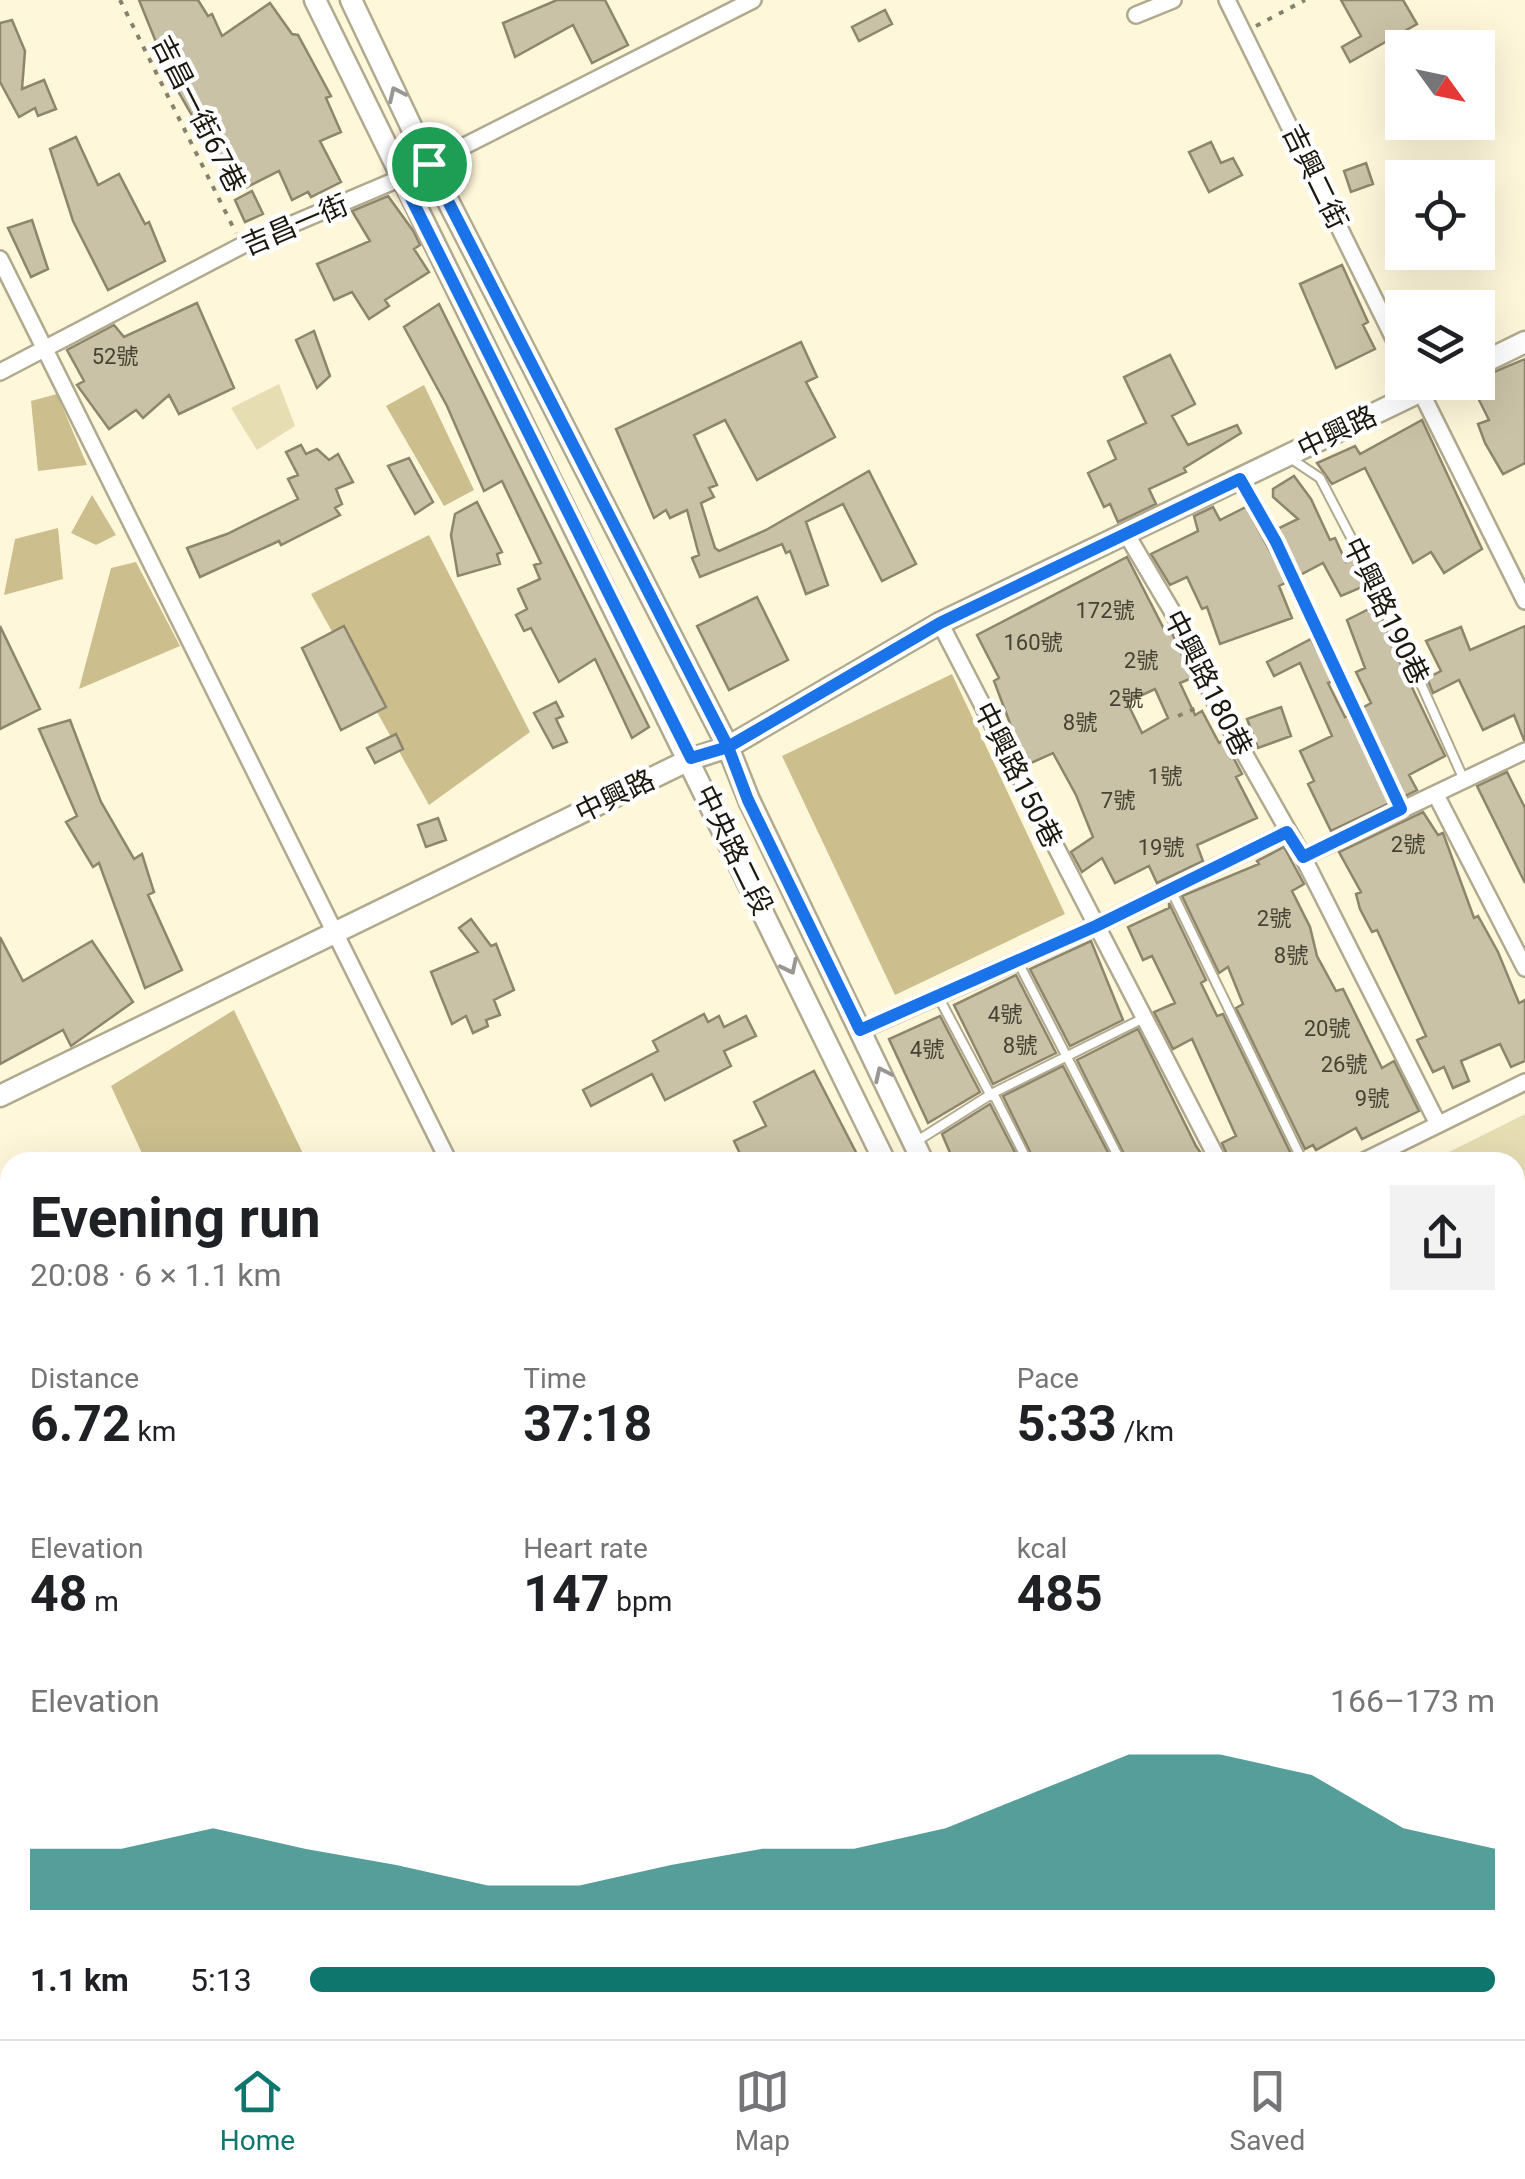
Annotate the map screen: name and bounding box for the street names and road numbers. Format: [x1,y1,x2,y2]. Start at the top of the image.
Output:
street label: 吉昌一街67巷 [145,30,253,198]
street label: 吉興二街 [1276,119,1354,235]
street label: 吉昌一街 [237,188,353,262]
street label: 中興路 [1292,399,1382,465]
street label: 中興路190巷 [1336,532,1436,690]
street label: 中興路180巷 [1157,605,1259,761]
street label: 中興路150巷 [967,697,1069,853]
street label: 中興路 [570,763,660,829]
street label: 中央路二段 [688,780,780,920]

